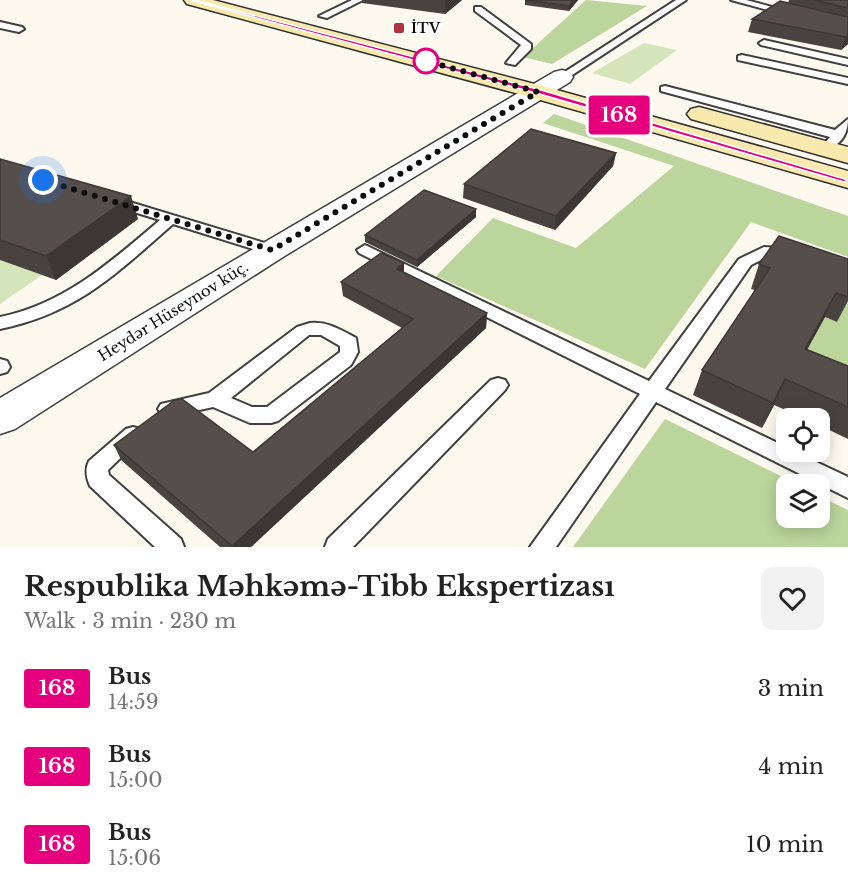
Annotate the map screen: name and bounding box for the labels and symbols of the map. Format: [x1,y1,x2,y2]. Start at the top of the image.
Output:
place label: İTV [411,19,441,37]
marker: İTV [392,21,406,35]
unlabelled marker [413,48,439,74]
line badge: 168 [584,96,654,134]
your location [28,165,58,195]
street label: Heydər Hüseynov küç. [94,257,252,365]

